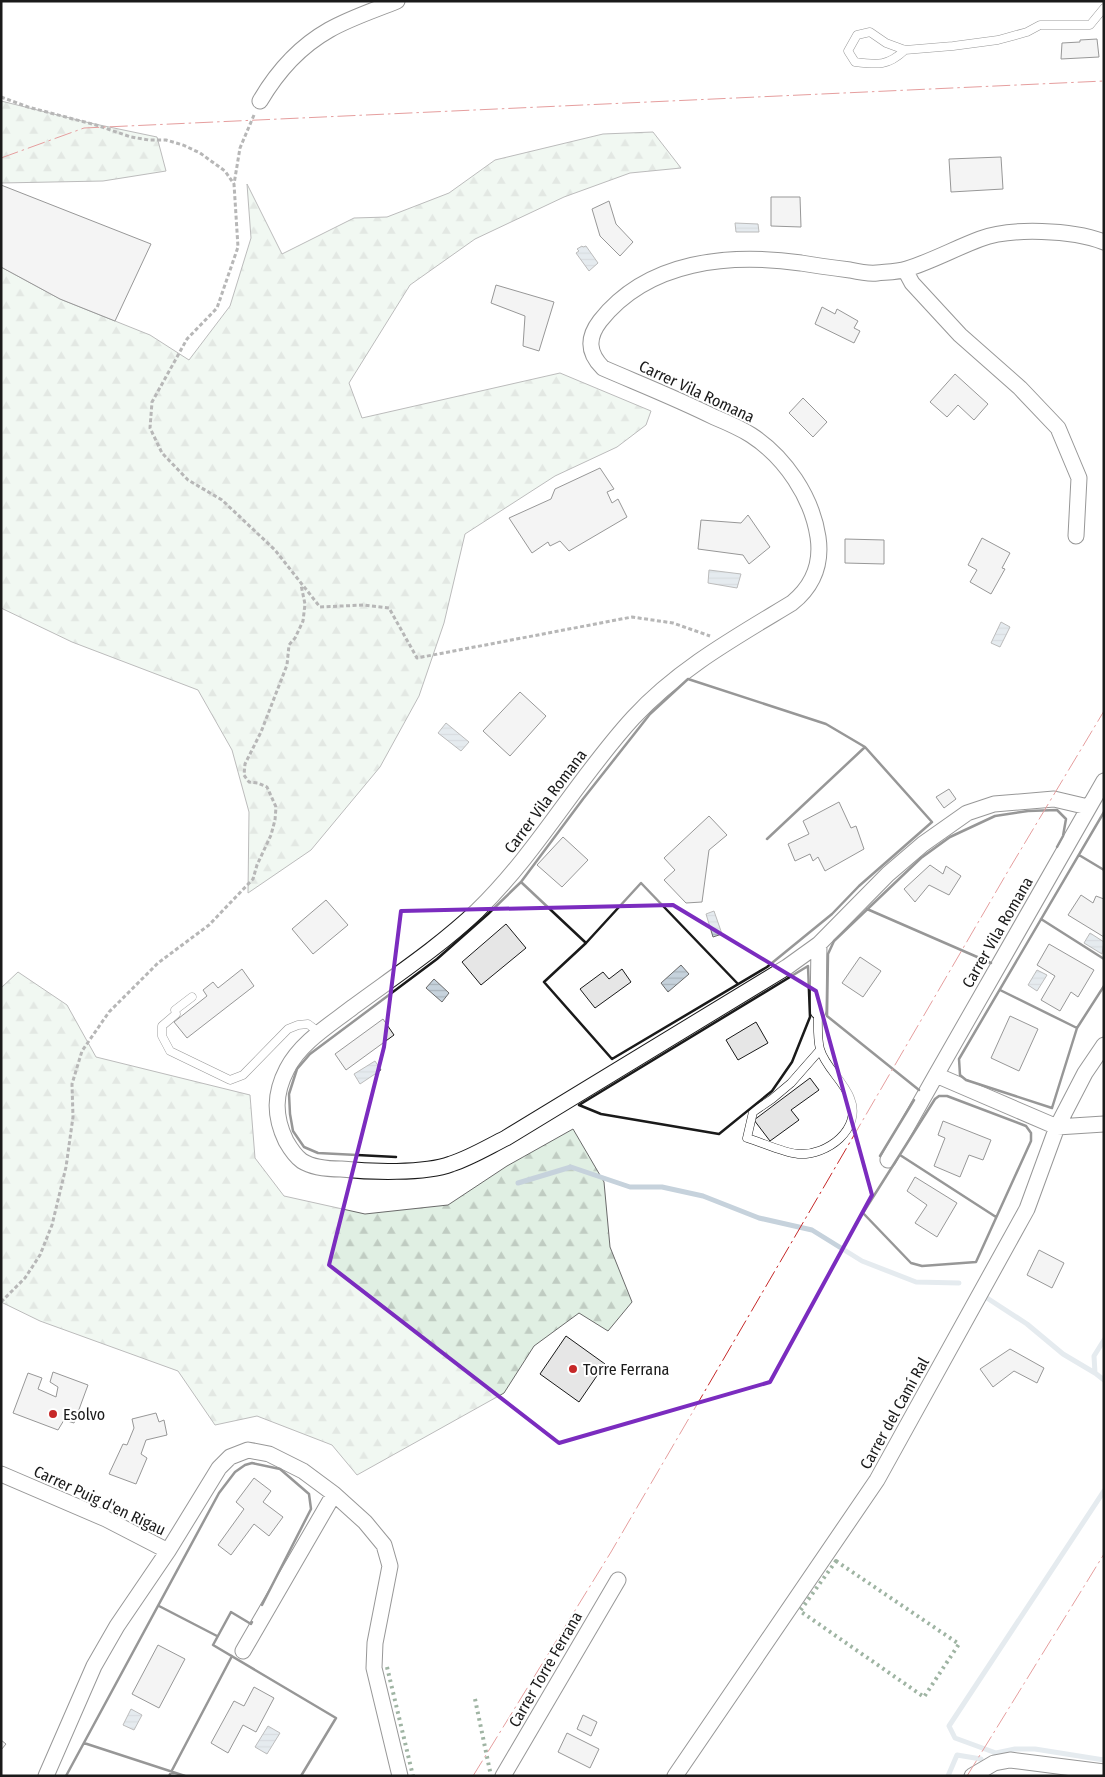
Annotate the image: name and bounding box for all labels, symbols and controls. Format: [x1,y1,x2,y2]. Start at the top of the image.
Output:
street label: Carrer Vila Romana [636,356,758,427]
street label: Carrer Vila Romana [500,746,591,857]
street label: Carrer Vila Romana [958,873,1037,991]
street label: Carrer del Camí Ral [856,1354,933,1472]
place label: Torre Ferrana [583,1360,670,1379]
marker: Torre Ferrana [567,1363,579,1375]
place label: Esolvo [63,1405,105,1424]
marker: Esolvo [47,1408,59,1420]
street label: Carrer Puig d'en Rigau [31,1462,169,1539]
street label: Carrer Torre Ferrana [505,1608,586,1730]

